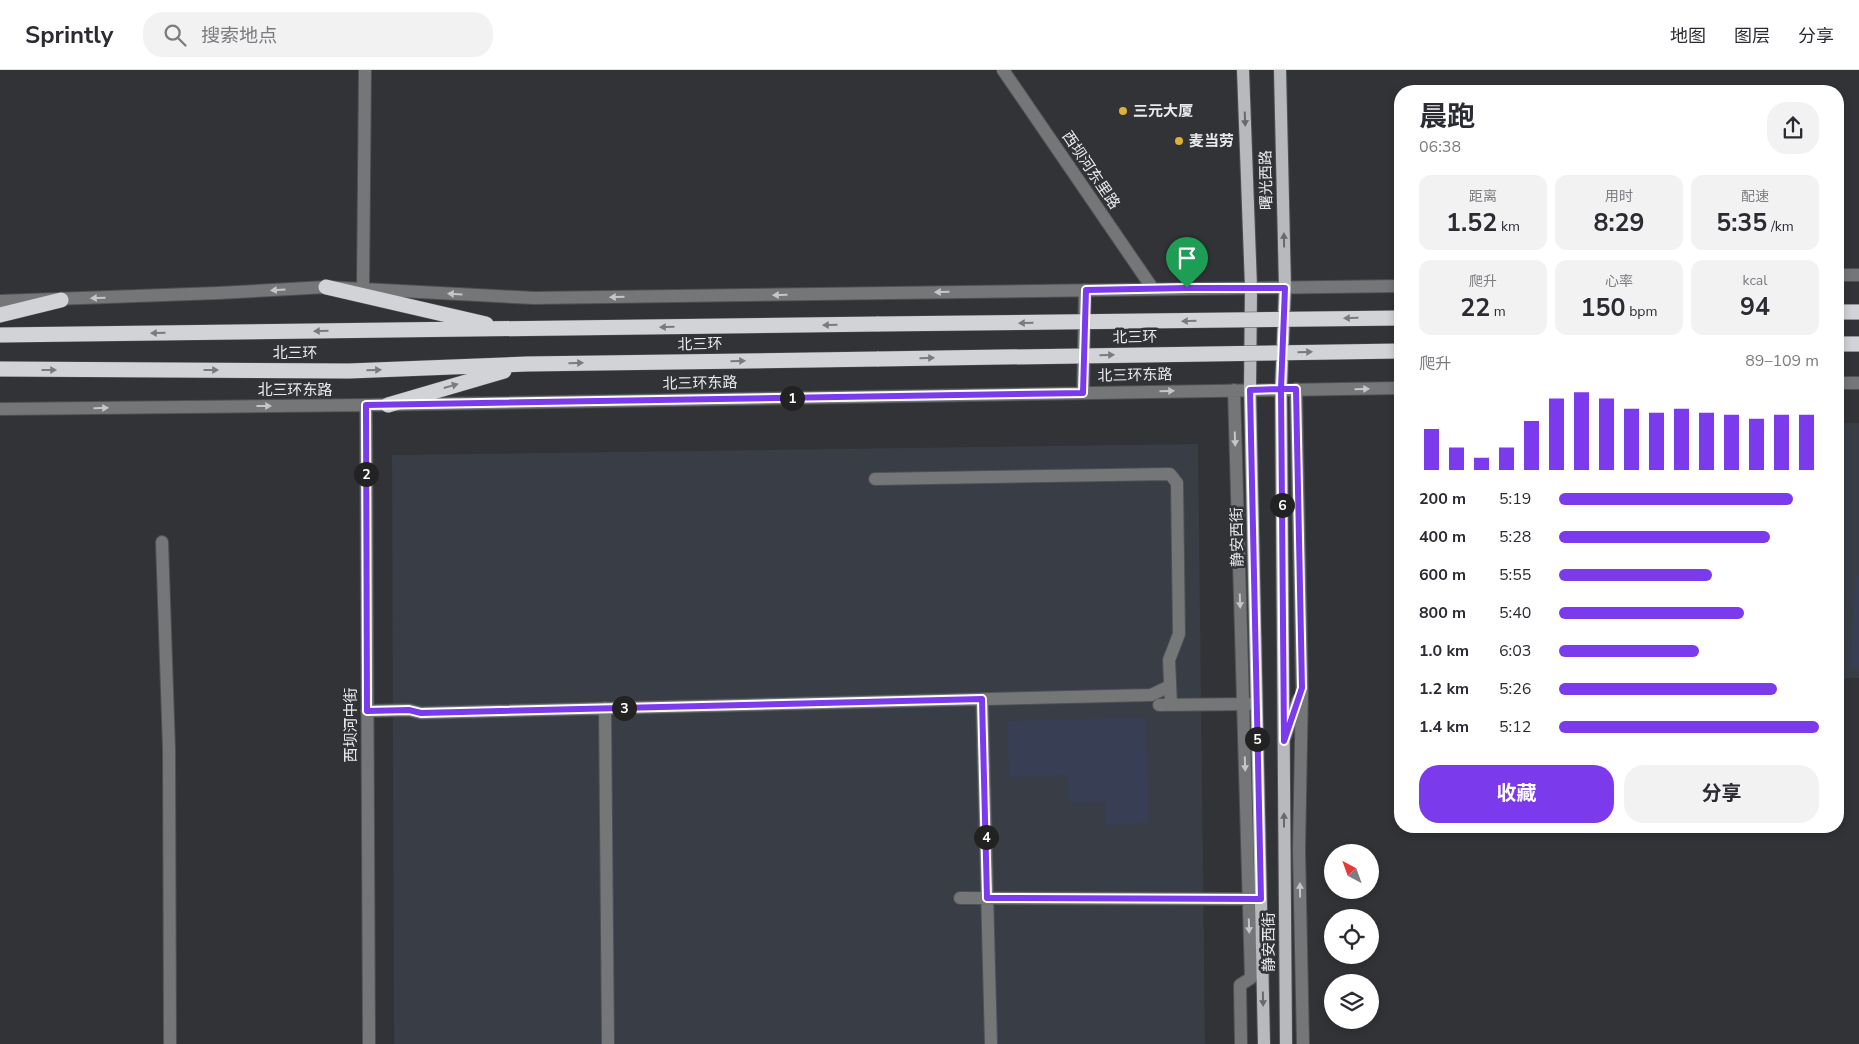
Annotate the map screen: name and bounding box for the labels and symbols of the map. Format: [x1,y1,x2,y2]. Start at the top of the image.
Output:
place label: 三元大厦 [1133,101,1193,121]
marker: 三元大厦 [1117,105,1129,117]
one-way arrow [1241,111,1249,127]
street label: 西坝河东里路 [1058,127,1124,213]
place label: 麦当劳 [1189,131,1234,151]
marker: 麦当劳 [1173,135,1185,147]
street label: 曙光西路 [1255,150,1277,210]
one-way arrow [1279,231,1287,247]
pin [1166,237,1208,288]
one-way arrow [269,286,285,294]
one-way arrow [934,288,950,296]
one-way arrow [446,289,462,297]
one-way arrow [771,291,787,299]
one-way arrow [609,293,625,301]
one-way arrow [90,295,106,303]
one-way arrow [1343,315,1359,323]
one-way arrow [1181,317,1197,325]
one-way arrow [1018,319,1034,327]
one-way arrow [822,321,838,329]
one-way arrow [659,323,675,331]
one-way arrow [312,327,328,335]
street label: 北三环 [1112,327,1158,347]
one-way arrow [150,329,166,337]
street label: 北三环 [677,334,723,354]
street label: 北三环 [272,343,318,363]
one-way arrow [1297,348,1313,356]
one-way arrow [1100,351,1116,359]
one-way arrow [920,354,936,362]
one-way arrow [730,357,746,365]
one-way arrow [568,359,584,367]
street label: 北三环东路 [1097,364,1173,386]
one-way arrow [366,365,382,373]
one-way arrow [41,366,57,374]
one-way arrow [203,366,219,374]
street label: 北三环东路 [662,372,738,394]
street label: 北三环东路 [257,380,333,400]
one-way arrow [444,382,459,390]
one-way arrow [1354,384,1370,392]
pin: 1 [780,386,804,410]
one-way arrow [1159,387,1175,395]
one-way arrow [256,402,272,410]
one-way arrow [93,404,109,412]
one-way arrow [1231,431,1239,447]
pin: 2 [354,462,378,486]
pin: 6 [1270,492,1294,518]
street label: 静安西街 [1226,507,1248,567]
one-way arrow [1236,594,1244,610]
street label: 西坝河中街 [341,687,361,763]
pin: 3 [612,696,636,720]
pin: 5 [1244,726,1270,752]
one-way arrow [1241,756,1249,772]
one-way arrow [1280,812,1288,828]
pin: 4 [974,824,998,850]
north arrow [1324,844,1379,899]
one-way arrow [1296,882,1304,898]
street label: 静安西街 [1259,912,1279,972]
one-way arrow [1246,918,1254,934]
one-way arrow [1259,991,1267,1007]

